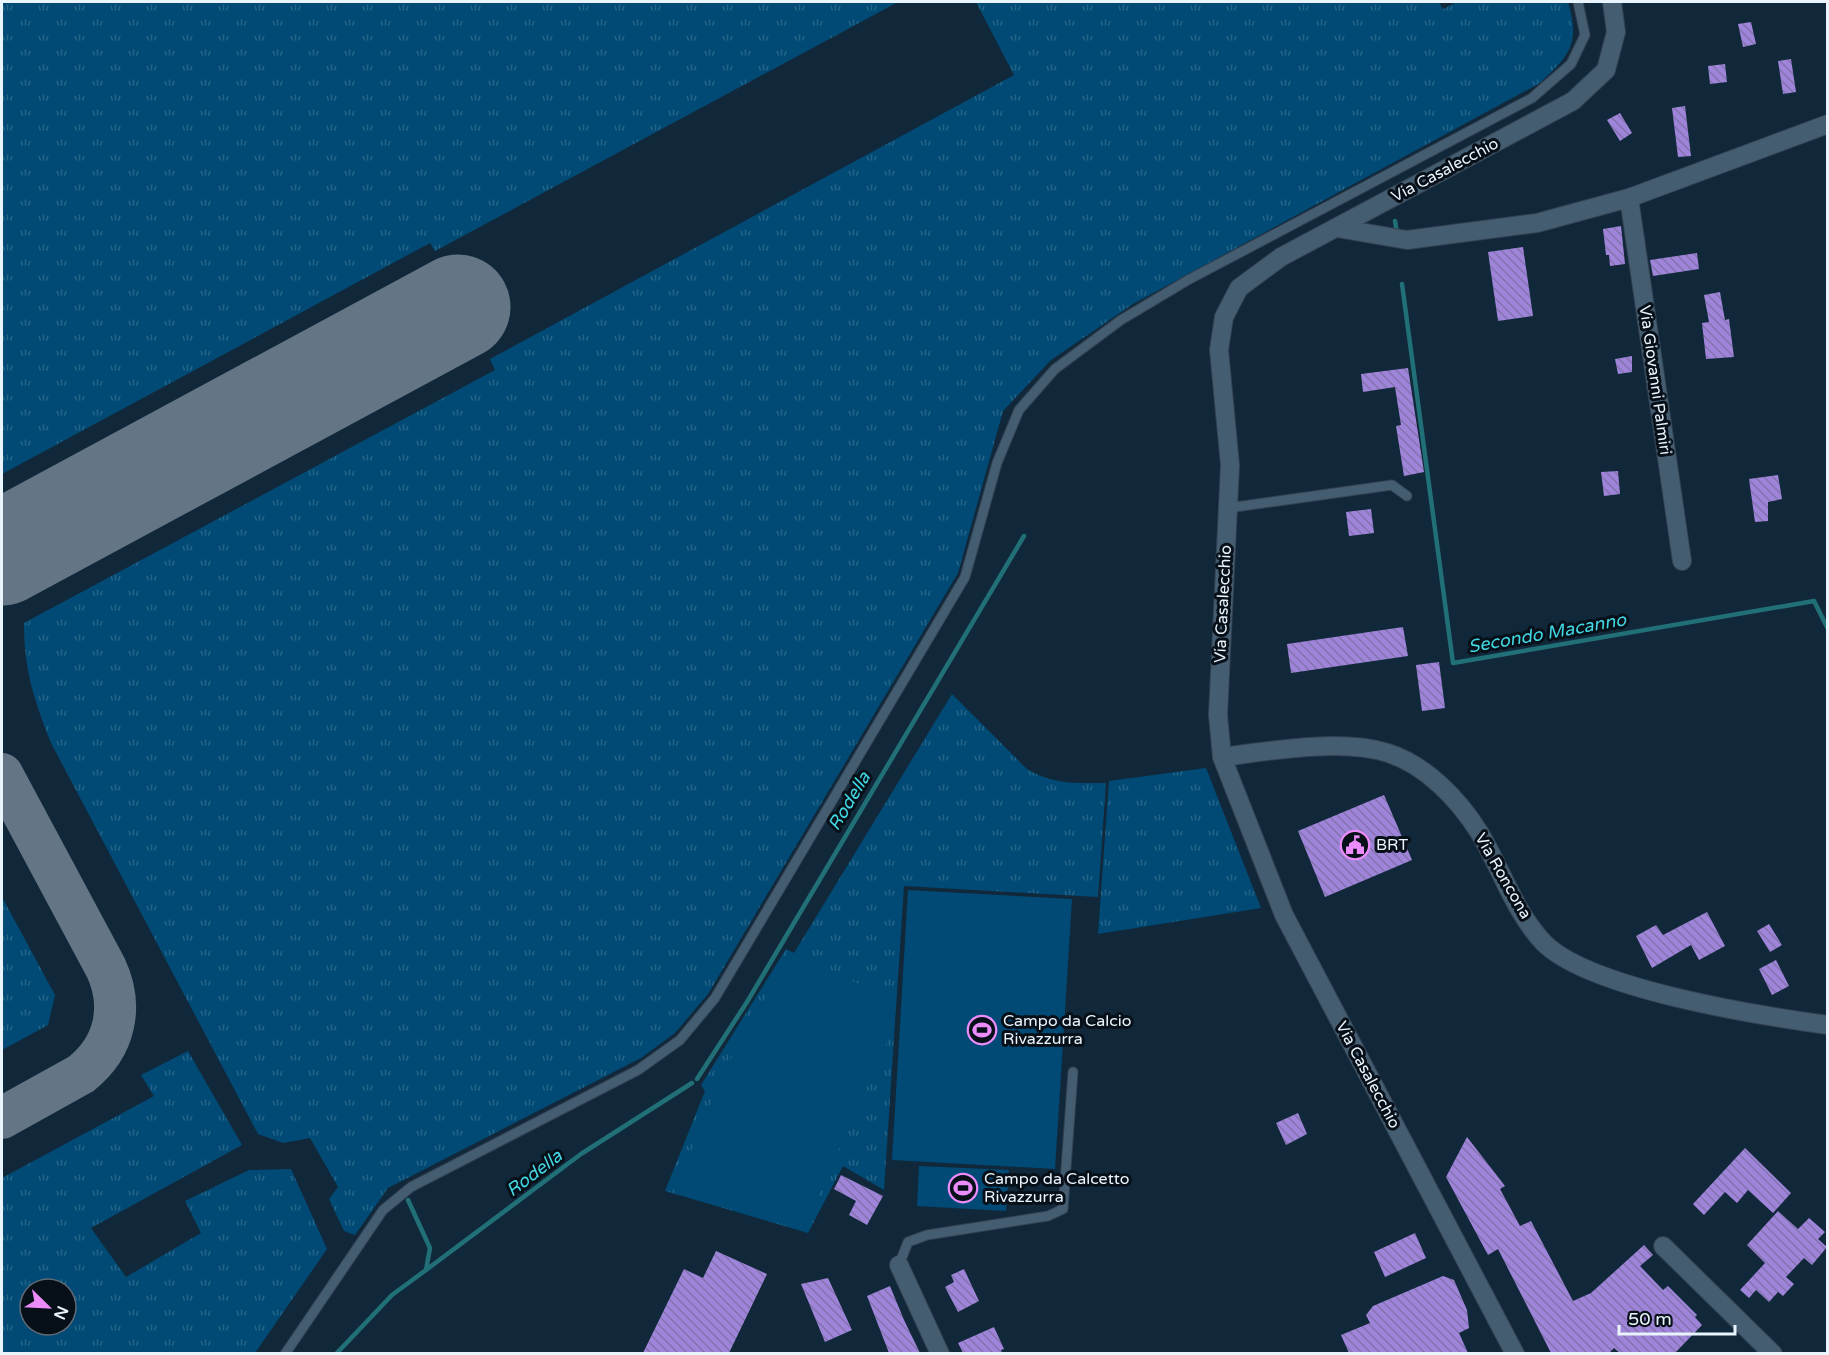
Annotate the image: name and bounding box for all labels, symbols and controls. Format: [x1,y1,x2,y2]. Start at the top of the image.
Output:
street label: Via Casalecchio [1388,133,1502,207]
street label: Via Giovanni Palmiri [1635,304,1675,456]
street label: Via Casalecchio [1210,544,1236,664]
water label: Secondo Macanno [1466,608,1629,658]
water label: Rodella [823,767,875,834]
public building icon: BRT [1339,829,1371,861]
street label: Via Roncona [1470,829,1536,923]
place label: BRT [1376,835,1408,855]
place label: Campo da Calcio Rivazzurra [1003,1011,1131,1049]
sports icon: Campo da Calcio Rivazzurra [966,1014,998,1046]
street label: Via Casalecchio [1331,1018,1405,1132]
water label: Rodella [502,1144,567,1201]
place label: Campo da Calcetto Rivazzurra [984,1169,1130,1207]
sports icon: Campo da Calcetto Rivazzurra [947,1172,979,1204]
north arrow [18,1277,78,1337]
scale bar [1619,1298,1734,1336]
text: N [49,1303,73,1323]
text: 50 m [1628,1308,1672,1330]

